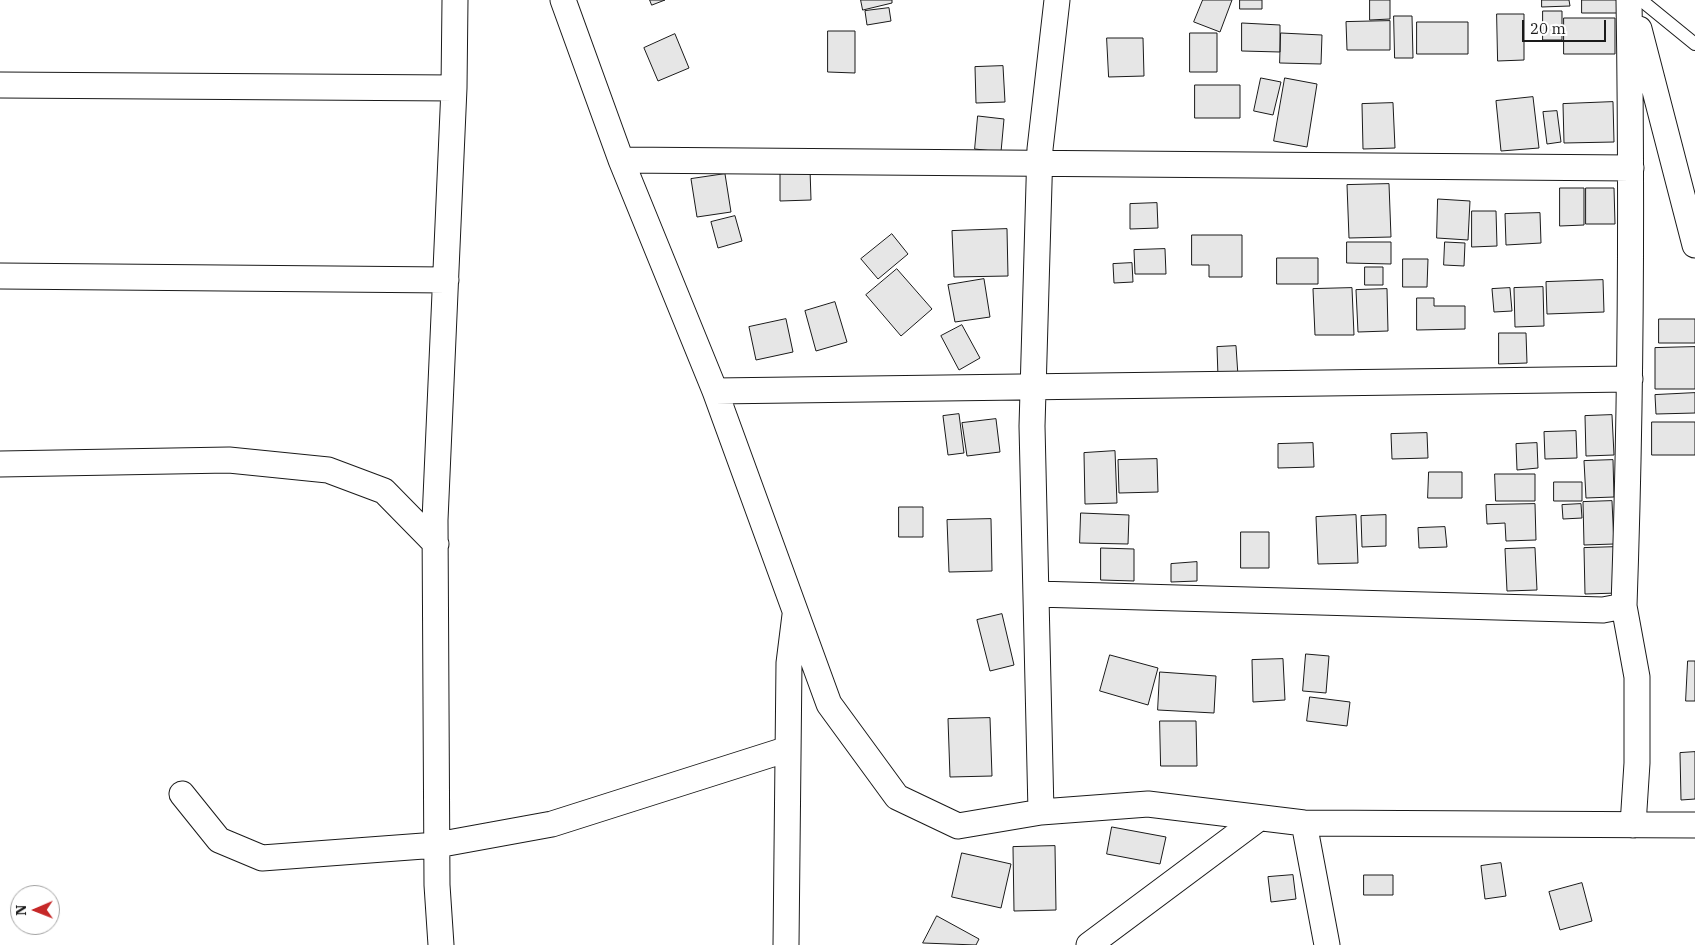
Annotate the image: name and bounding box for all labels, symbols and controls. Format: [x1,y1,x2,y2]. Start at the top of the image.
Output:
scale bar [1525,10,1609,42]
text: 20 m [1530,19,1566,38]
north arrow [10,885,60,935]
text: N [12,905,30,916]

